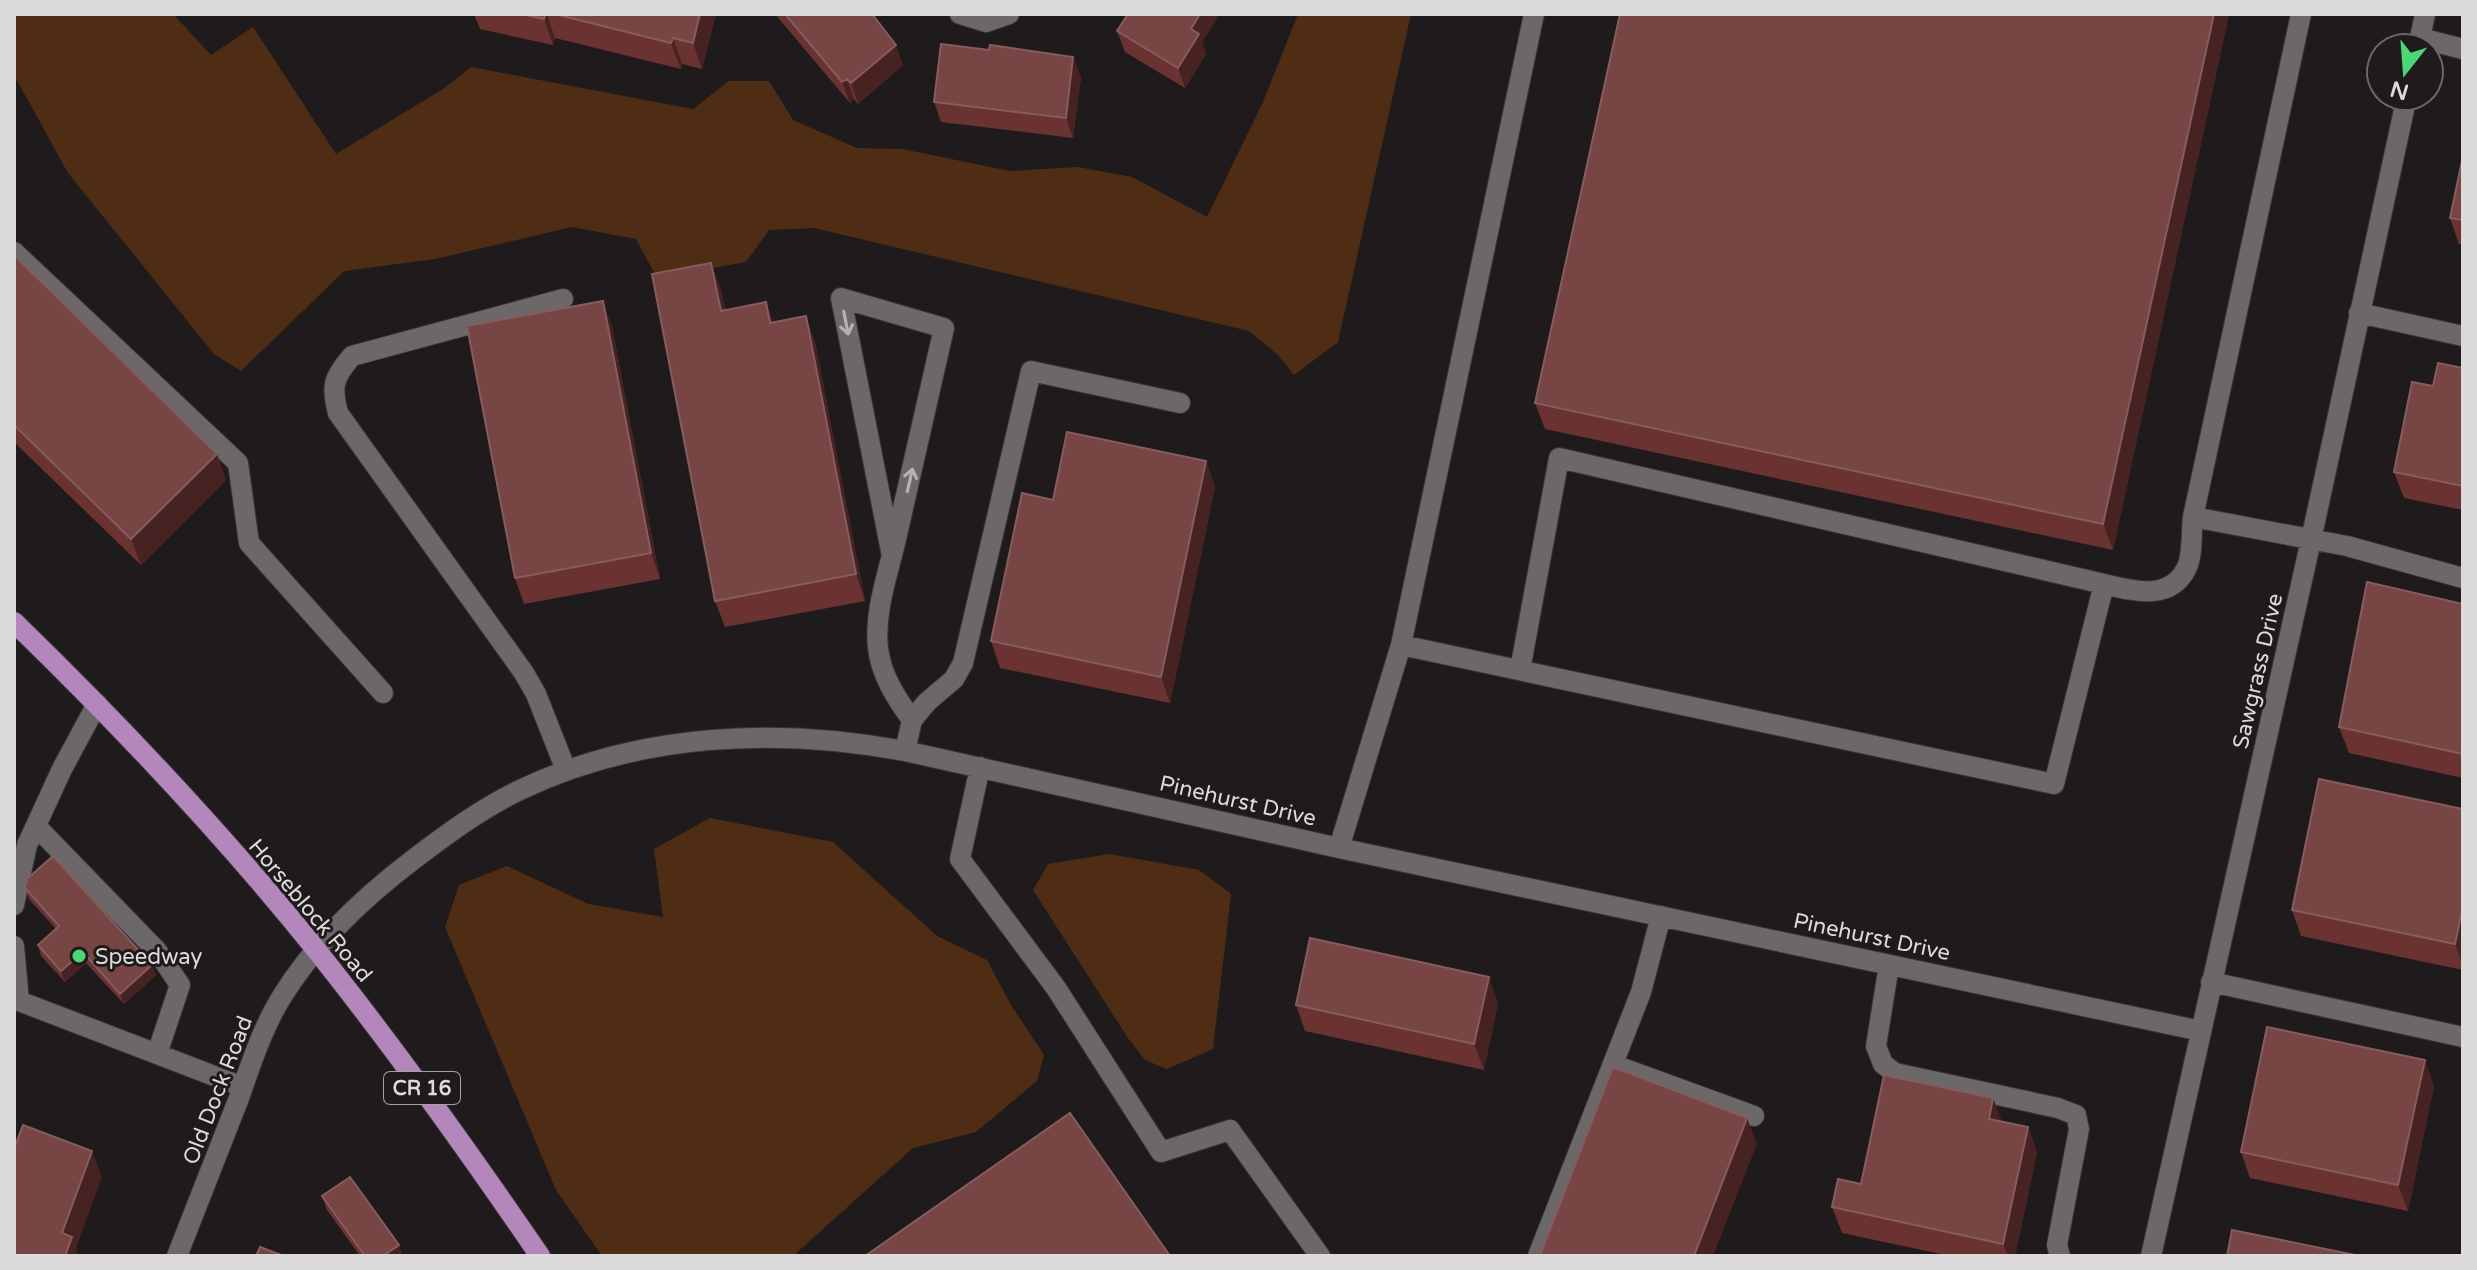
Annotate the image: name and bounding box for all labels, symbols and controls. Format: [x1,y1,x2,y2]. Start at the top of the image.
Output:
north arrow [2365,32,2445,112]
text: N [2387,75,2412,105]
one-way arrow [839,310,854,335]
one-way arrow [903,467,918,493]
street label: Sawgrass Drive [2227,591,2288,751]
street label: Pinehurst Drive [1157,770,1319,832]
street label: Horseblock Road [243,834,378,987]
street label: Pinehurst Drive [1791,908,1953,966]
place label: Speedway [95,944,203,970]
marker: Speedway [70,947,88,965]
street label: Old Dock Road [178,1012,258,1168]
road number: CR 16 [384,1072,460,1104]

